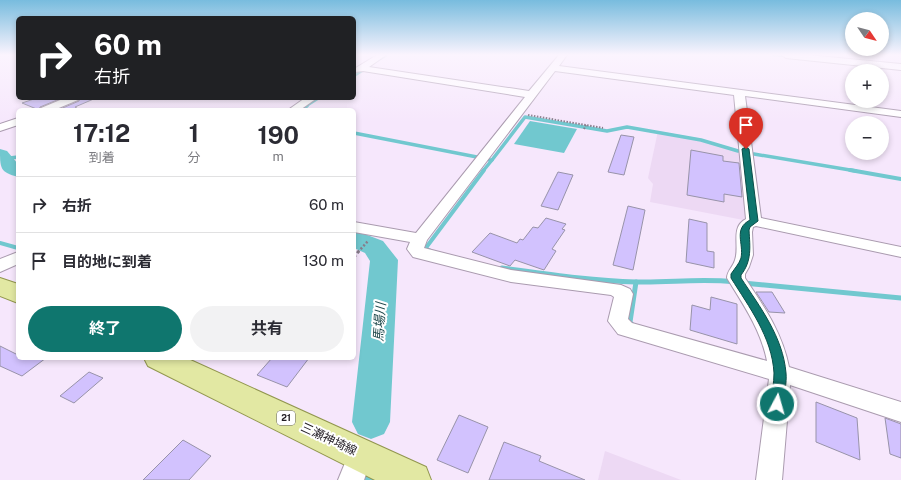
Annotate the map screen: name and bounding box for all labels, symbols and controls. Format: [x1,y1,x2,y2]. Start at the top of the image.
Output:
north arrow [845,12,889,56]
map controls [845,12,889,160]
text: 60 m [94,28,162,61]
icon: right [28,32,80,84]
button: + [845,64,889,108]
text: 右折 [94,66,130,87]
pin [729,108,763,149]
icon: arrive [735,114,757,136]
button: − [845,116,889,160]
text: 17:12 [73,119,130,147]
text: 1 [189,119,199,147]
text: 190 [257,121,299,149]
text: m [273,149,284,164]
text: 到着 [89,150,115,165]
text: 分 [187,150,200,165]
icon: right [28,194,50,216]
text: 60 m [309,196,344,213]
text: 右折 [62,197,92,214]
icon: arrive [28,250,50,272]
text: 130 m [303,252,344,269]
text: 目的地に到着 [62,253,152,270]
water label: 馬場川 [371,300,388,342]
button: 終了 [28,306,182,352]
button: 共有 [190,306,344,352]
position arrow [756,383,798,425]
road number: 21 [277,411,295,425]
street label: 三瀬神埼線 [299,420,359,458]

